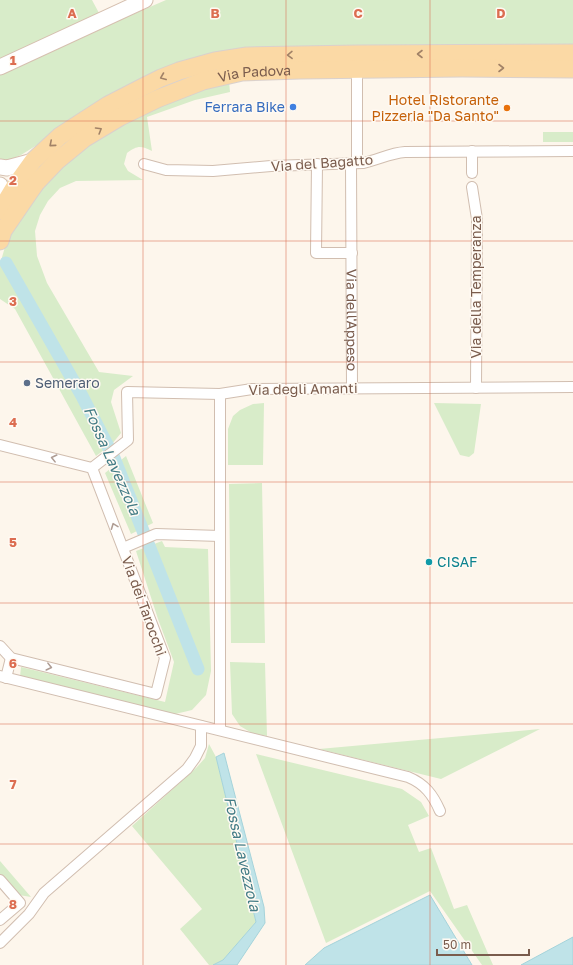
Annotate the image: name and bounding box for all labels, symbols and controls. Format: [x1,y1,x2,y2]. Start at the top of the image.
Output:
text: A [67,5,77,21]
text: B [210,5,220,21]
text: C [353,5,363,21]
text: D [496,5,506,21]
one-way arrow [417,50,423,58]
one-way arrow [287,51,293,60]
text: 1 [10,52,17,68]
street label: Via Padova [216,61,291,85]
one-way arrow [498,64,504,72]
one-way arrow [160,73,167,81]
place label: Hotel Ristorante Pizzeria "Da Santo" [372,91,499,124]
place label: Ferrara Bike [204,98,285,115]
marker: Ferrara Bike [288,102,298,112]
marker: Hotel Ristorante Pizzeria "Da Santo" [502,103,512,113]
one-way arrow [95,127,102,134]
one-way arrow [49,139,57,146]
street label: Via del Bagatto [270,150,374,175]
text: 2 [9,172,17,188]
street label: Via della Temperanza [467,215,484,359]
street label: Via dell'Appeso [343,269,361,371]
text: 3 [9,293,17,309]
place label: Semeraro [35,374,100,391]
marker: Semeraro [22,378,32,388]
street label: Via degli Amanti [248,379,358,398]
water label: Fossa Lavezzola [81,403,145,518]
text: 4 [9,414,17,430]
one-way arrow [51,455,58,463]
one-way arrow [111,522,119,529]
text: 5 [9,534,17,550]
street label: Via dei Tarocchi [118,553,170,658]
place label: CISAF [437,553,477,570]
marker: CISAF [424,557,434,567]
text: 6 [9,655,17,671]
one-way arrow [46,663,52,671]
text: 7 [9,776,17,792]
water label: Fossa Lavezzola [221,795,265,913]
text: 8 [9,896,17,912]
scale bar [437,931,529,957]
text: 50 m [443,937,471,952]

